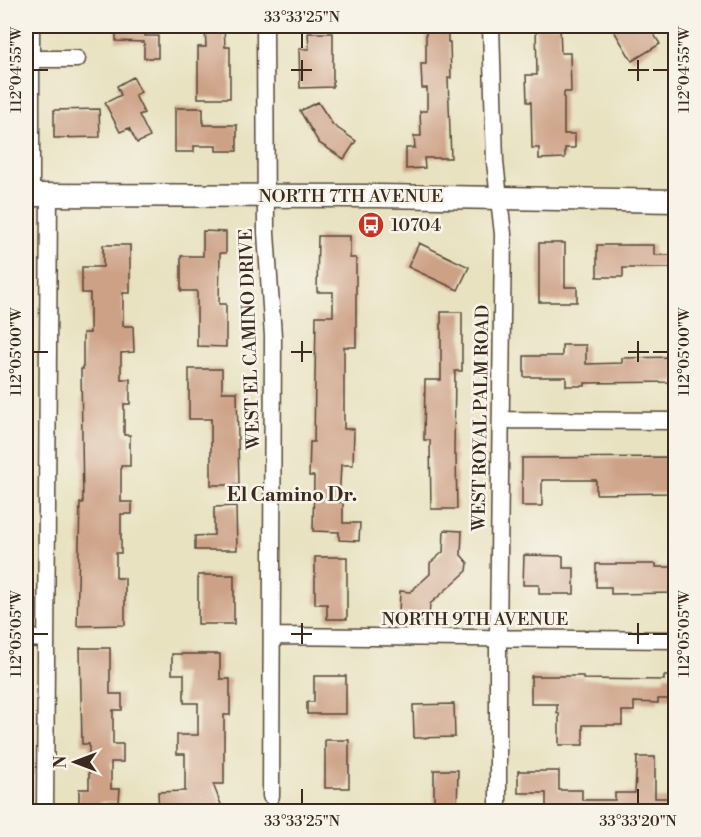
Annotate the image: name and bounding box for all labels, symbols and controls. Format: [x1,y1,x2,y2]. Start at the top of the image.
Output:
text: 33°33'25"N [264,8,340,27]
text: 112°04'55"W [7,27,26,113]
text: 112°04'55"W [675,27,694,113]
street label: NORTH 7TH AVENUE [258,185,444,208]
bus stop icon: 10704 [356,210,386,240]
place label: 10704 [391,214,441,237]
street label: WEST EL CAMINO DRIVE [235,228,265,451]
street label: WEST ROYAL PALM ROAD [468,305,494,532]
text: 112°05'00"W [7,307,26,396]
text: 112°05'00"W [675,307,694,396]
district label: El Camino Dr. [227,483,357,508]
text: 112°05'05"W [7,590,26,678]
text: 112°05'05"W [675,590,694,678]
street label: NORTH 9TH AVENUE [382,608,568,631]
north arrow [45,732,105,792]
text: N [51,755,71,768]
text: 33°33'25"N [264,812,340,831]
text: 33°33'20"N [599,812,677,831]

